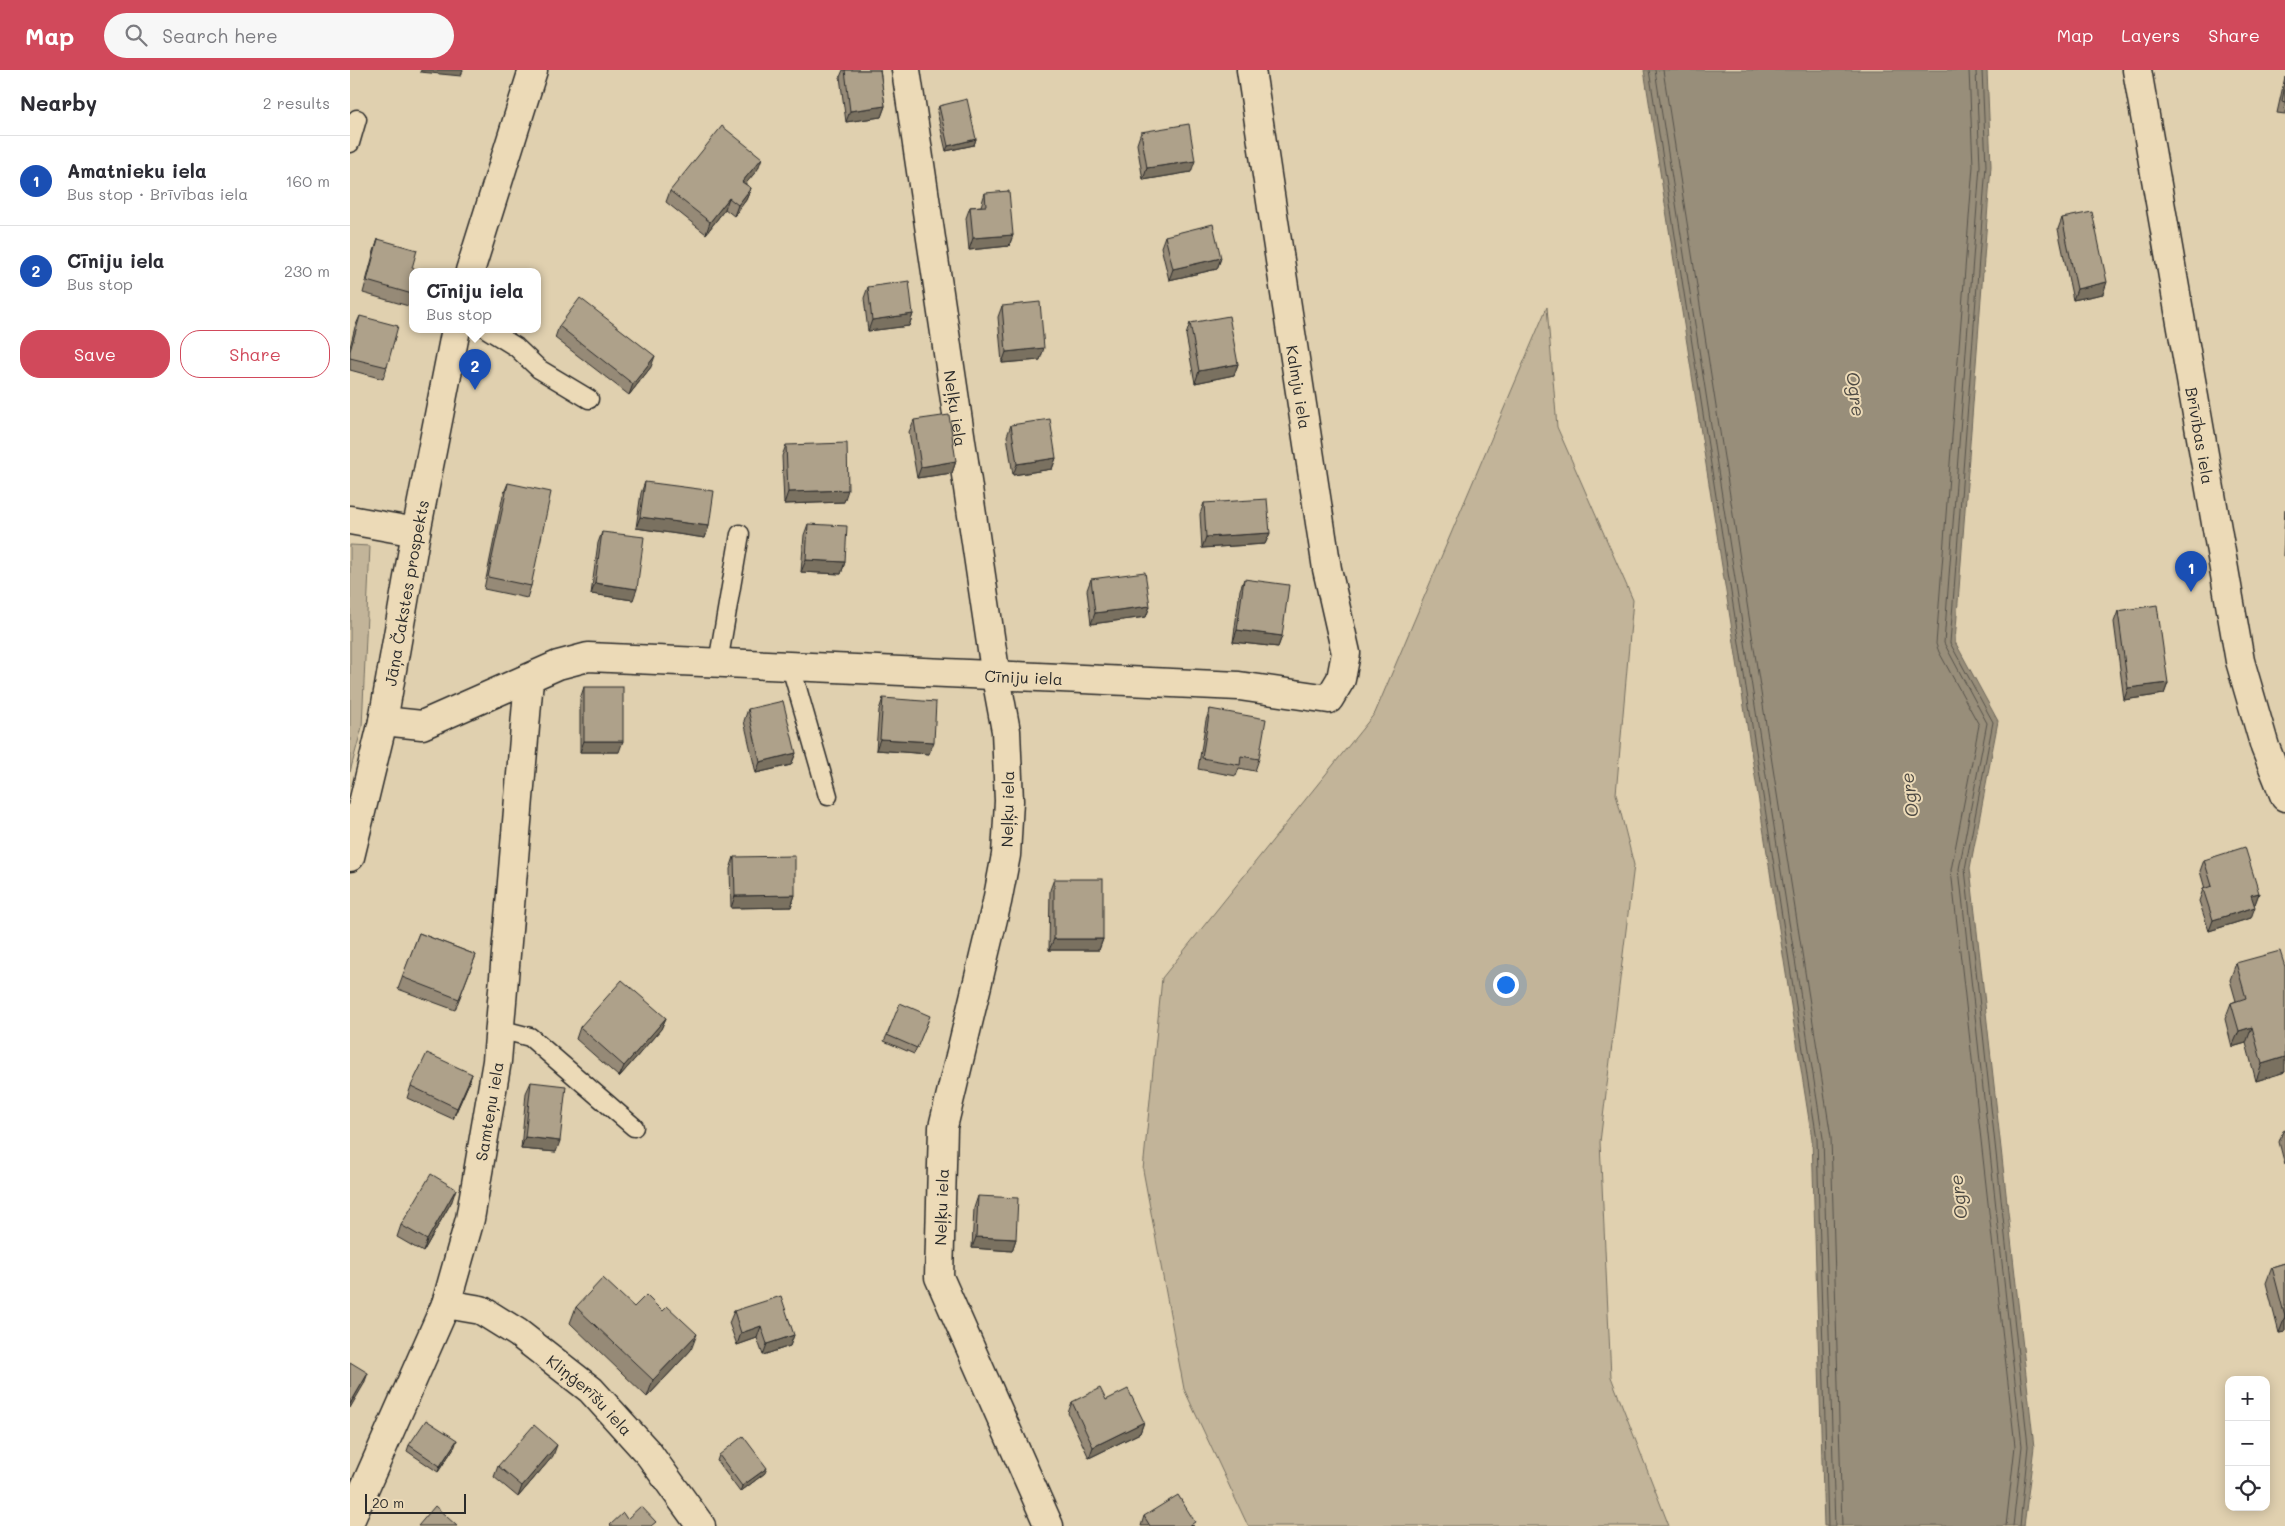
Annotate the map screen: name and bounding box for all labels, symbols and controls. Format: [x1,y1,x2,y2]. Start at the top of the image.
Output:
search box [104,13,454,58]
text: Map [25,20,74,51]
icon: search [122,21,150,49]
text: Search here [162,23,278,48]
text: Map [2057,23,2093,47]
text: Layers [2121,23,2180,47]
text: Share [2208,23,2260,47]
text: Nearby [20,89,97,116]
text: 2 results [263,92,330,113]
text: Amatnieku iela [67,158,207,183]
text: 1 [32,170,40,191]
text: 160 m [285,170,330,191]
text: Bus stop · Brīvības iela [67,183,248,204]
text: Cīniju iela [67,248,164,273]
text: 2 [32,260,40,281]
text: 230 m [284,260,330,281]
popup [409,268,541,333]
text: Bus stop [67,273,133,294]
text: Cīniju iela [426,278,524,303]
text: Bus stop [426,303,492,324]
button: Save [20,330,170,378]
button: Share [180,330,330,378]
street label: Kalmju iela [1282,344,1316,430]
pin: 2 [459,349,491,390]
street label: Neļķu iela [940,369,972,448]
water label: Ogre [1841,370,1871,418]
street label: Brīvības iela [2182,385,2219,486]
street label: Jāņa Čakstes prospekts [379,498,433,688]
pin: 1 [2175,551,2207,592]
street label: Cīniju iela [984,664,1063,689]
street label: Neļķu iela [996,770,1019,848]
water label: Ogre [1894,771,1924,819]
your location [1493,972,1519,998]
street label: Samteņu iela [470,1060,507,1162]
street label: Neļķu iela [929,1168,954,1246]
water label: Ogre [1943,1173,1973,1221]
street label: Kliņģerīšu iela [543,1349,637,1440]
map controls [2225,1376,2270,1511]
button: + [2225,1376,2270,1421]
button: − [2225,1421,2270,1466]
button: locate [2225,1466,2270,1511]
scale bar [365,1491,466,1514]
text: 20 m [372,1493,404,1512]

